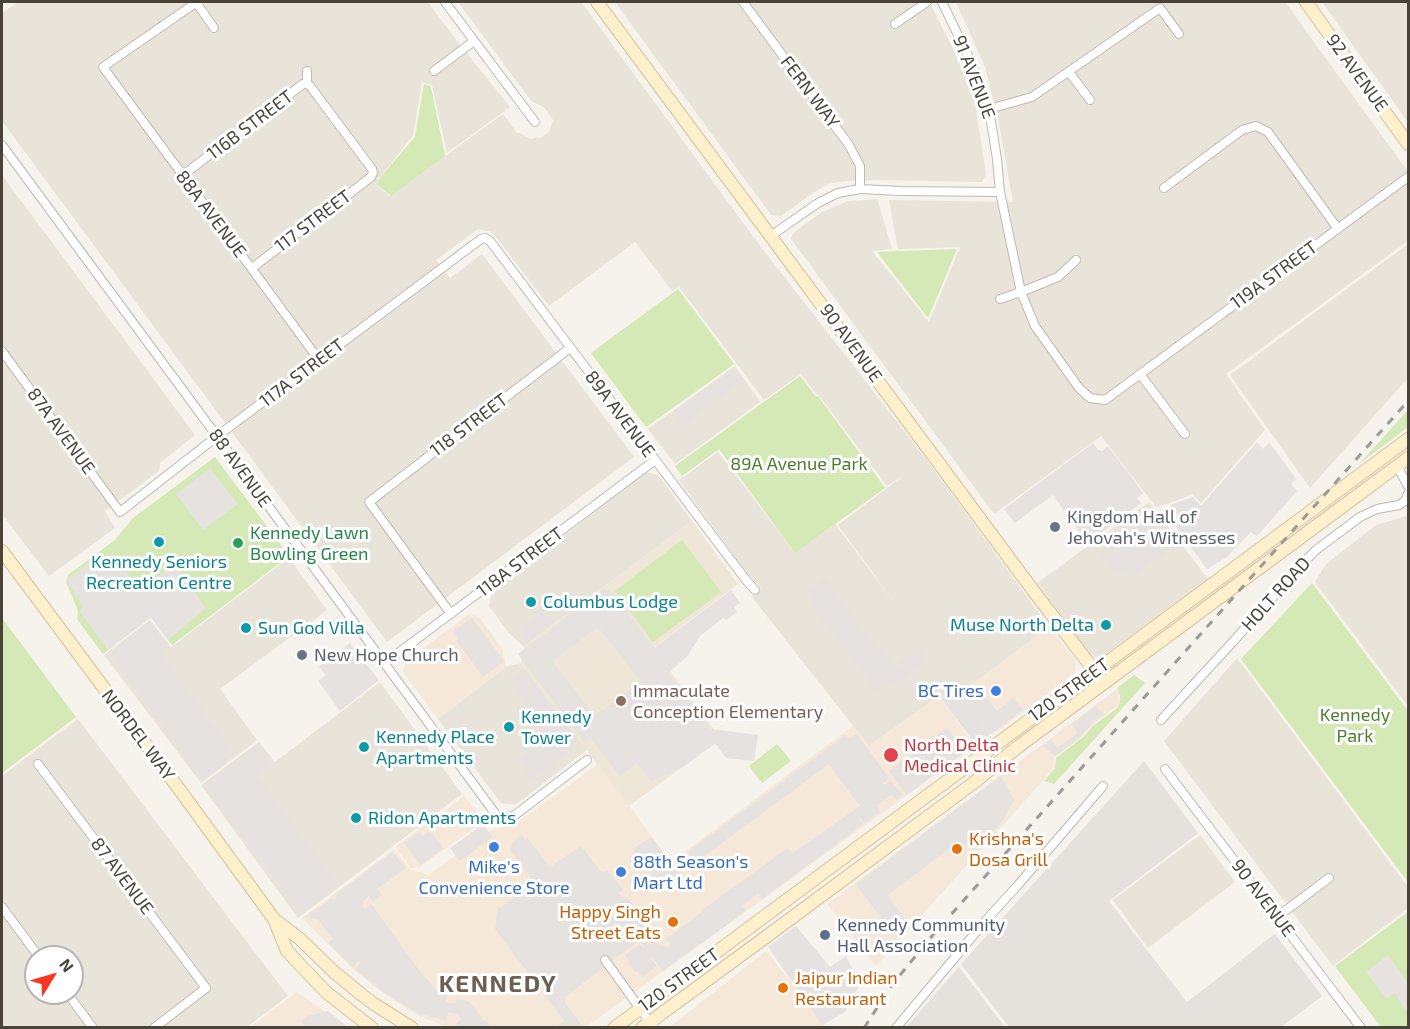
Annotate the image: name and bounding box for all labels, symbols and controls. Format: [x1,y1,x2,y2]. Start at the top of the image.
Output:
street label: 92 AVENUE [1322,30,1392,116]
street label: 91 AVENUE [948,32,1000,122]
street label: FERN WAY [776,52,844,132]
street label: 116B STREET [203,86,297,164]
street label: 88A AVENUE [171,166,251,262]
street label: 117 STREET [271,185,355,257]
street label: 119A STREET [1226,236,1322,314]
street label: 90 AVENUE [815,300,887,386]
street label: 117A STREET [255,334,349,412]
street label: 89A AVENUE [580,366,660,462]
street label: 87A AVENUE [23,384,99,478]
street label: 118 STREET [426,389,512,461]
street label: 88 AVENUE [204,424,276,512]
park label: 89A Avenue Park [730,453,868,475]
place label: Kingdom Hall of Jehovah's Witnesses [1067,506,1235,548]
marker: Kingdom Hall of Jehovah's Witnesses [1048,520,1062,534]
place label: Kennedy Lawn Bowling Green [250,522,369,564]
street label: 118A STREET [472,522,568,602]
marker: Kennedy Seniors Recreation Centre [152,535,166,549]
marker: Kennedy Lawn Bowling Green [231,536,245,550]
place label: Kennedy Seniors Recreation Centre [86,551,232,594]
street label: HOLT ROAD [1237,553,1315,635]
place label: Columbus Lodge [543,591,678,613]
marker: Columbus Lodge [524,595,538,609]
place label: Muse North Delta [950,614,1094,636]
place label: Sun God Villa [258,617,365,639]
marker: Muse North Delta [1099,618,1113,632]
marker: Sun God Villa [239,621,253,635]
place label: New Hope Church [314,644,459,666]
marker: New Hope Church [295,648,309,662]
street label: 120 STREET [1024,654,1114,726]
place label: Immaculate Conception Elementary [633,680,823,722]
place label: BC Tires [918,680,984,702]
marker: BC Tires [989,684,1003,698]
street label: NORDEL WAY [97,685,179,785]
marker: Immaculate Conception Elementary [614,694,628,708]
park label: Kennedy Park [1320,704,1390,746]
place label: Kennedy Tower [521,706,591,748]
marker: Kennedy Tower [502,720,516,734]
place label: Kennedy Place Apartments [376,726,495,768]
place label: North Delta Medical Clinic [904,734,1016,777]
marker: Kennedy Place Apartments [357,740,371,754]
marker: North Delta Medical Clinic [882,746,900,764]
place label: Ridon Apartments [368,807,516,829]
marker: Ridon Apartments [349,811,363,825]
place label: Krishna's Dosa Grill [969,828,1048,870]
street label: 87 AVENUE [86,833,158,919]
marker: Mike's Convenience Store [487,840,501,854]
marker: Krishna's Dosa Grill [950,842,964,856]
place label: 88th Season's Mart Ltd [633,851,748,894]
street label: 90 AVENUE [1227,855,1299,941]
place label: Mike's Convenience Store [418,856,570,898]
marker: 88th Season's Mart Ltd [614,865,628,879]
place label: Happy Singh Street Eats [559,901,661,944]
place label: Kennedy Community Hall Association [837,914,1005,956]
marker: Happy Singh Street Eats [666,915,680,929]
marker: Kennedy Community Hall Association [818,928,832,942]
street label: 120 STREET [634,944,724,1016]
north arrow [24,945,84,1005]
text: N [56,955,78,975]
place label: Jaipur Indian Restaurant [795,967,898,1010]
district label: KENNEDY [439,970,557,998]
marker: Jaipur Indian Restaurant [776,981,790,995]

